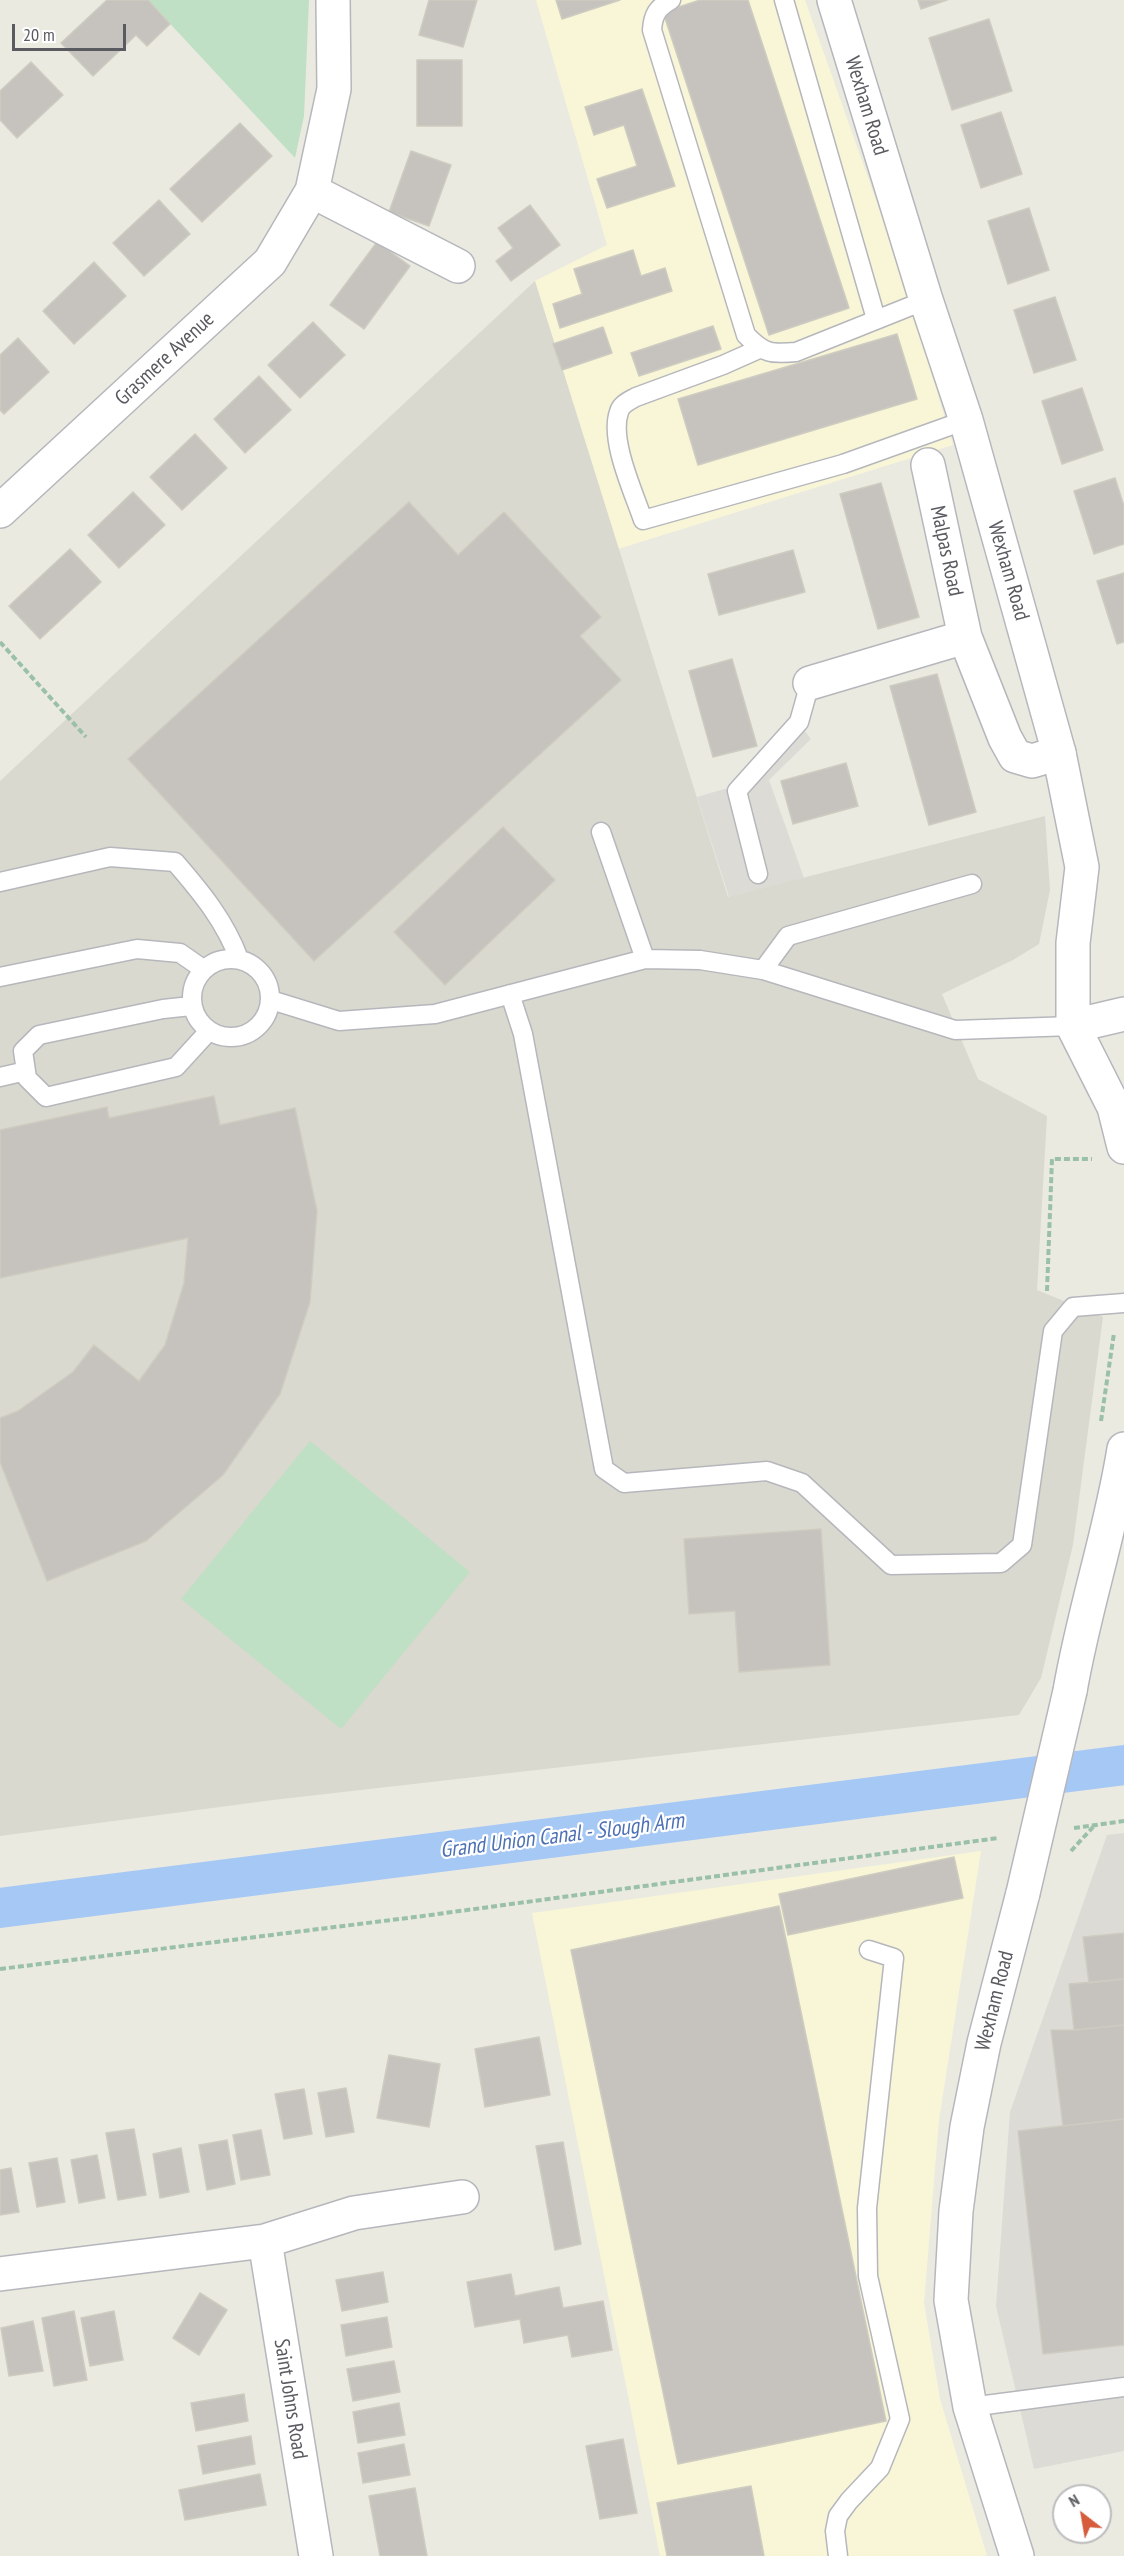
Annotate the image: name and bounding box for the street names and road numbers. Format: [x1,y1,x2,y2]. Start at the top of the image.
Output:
street label: Wexham Road [839,54,893,158]
street label: Grasmere Avenue [110,307,220,411]
street label: Malpas Road [924,504,968,598]
street label: Wexham Road [982,519,1034,623]
street label: Wexham Road [970,1949,1020,2053]
street label: Saint Johns Road [268,2337,312,2461]

